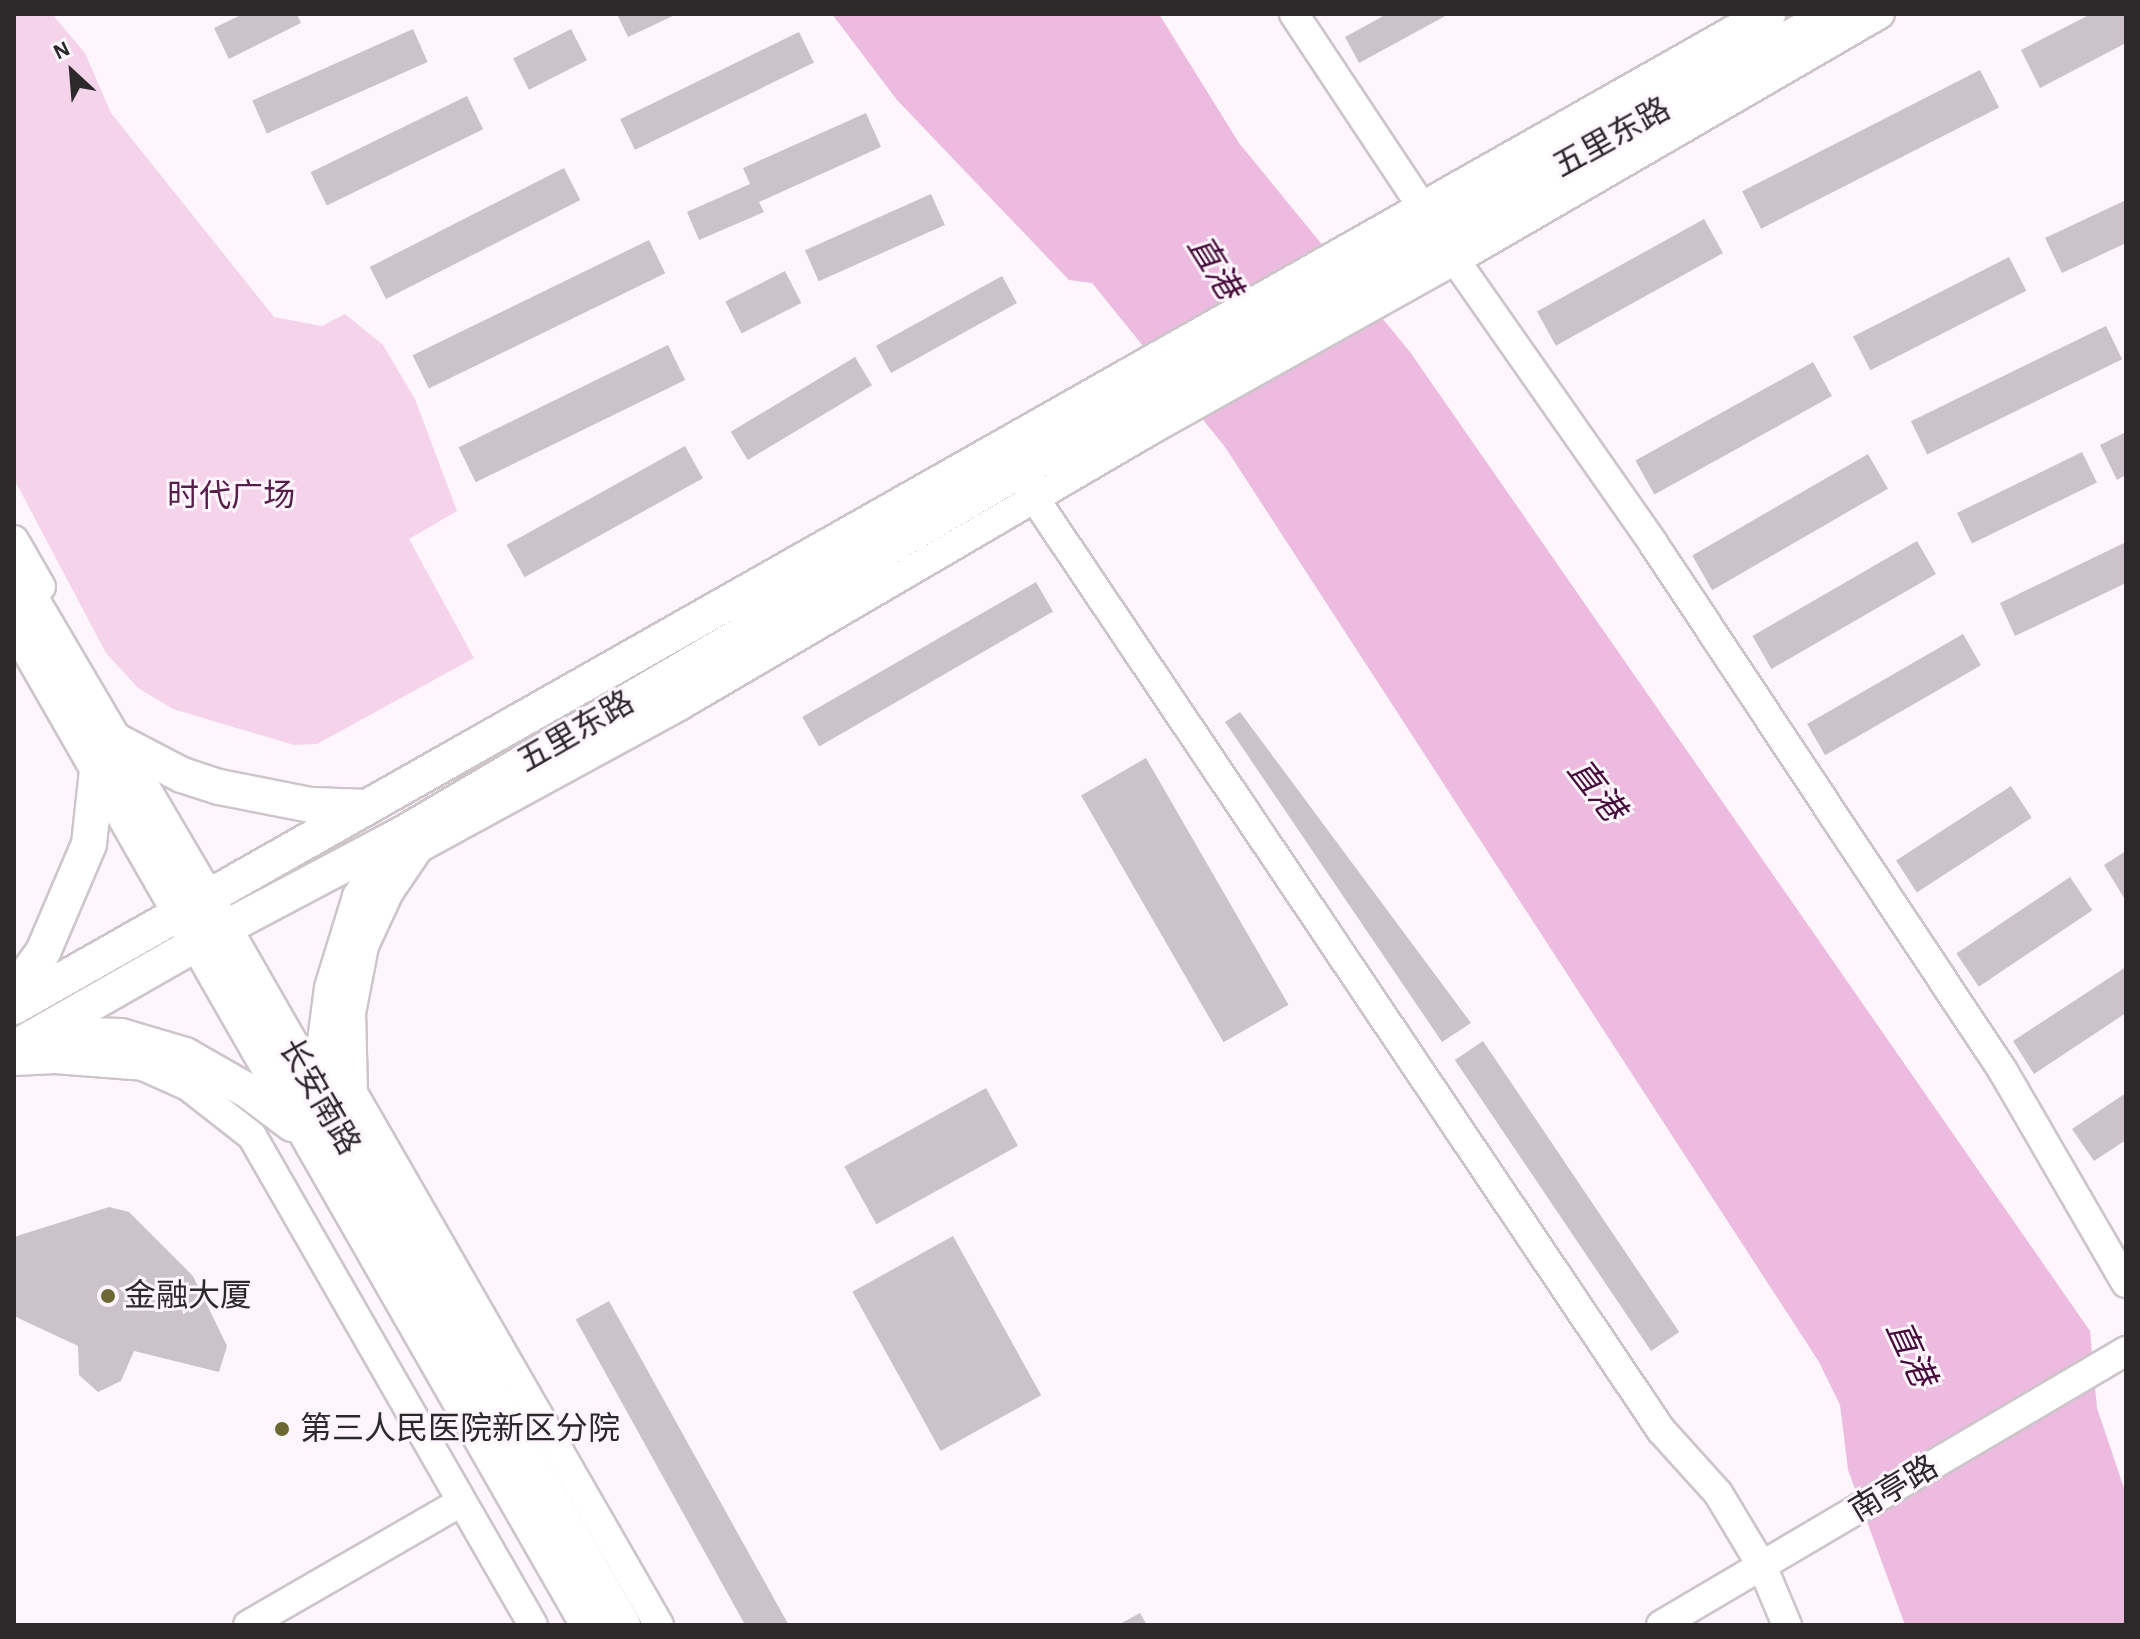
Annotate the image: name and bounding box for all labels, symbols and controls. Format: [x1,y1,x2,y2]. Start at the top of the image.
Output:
north arrow [32,32,112,112]
text: N [50,37,73,64]
street label: 五里东路 [1547,90,1677,186]
water label: 直港 [1178,228,1248,308]
park label: 时代广场 [167,477,295,515]
street label: 五里东路 [511,683,641,781]
water label: 直港 [1558,752,1632,830]
street label: 长安南路 [270,1032,368,1162]
place label: 金融大厦 [124,1277,252,1315]
marker: 金融大厦 [99,1287,117,1305]
water label: 直港 [1876,1315,1942,1393]
place label: 第三人民医院新区分院 [300,1410,620,1448]
marker: 第三人民医院新区分院 [271,1418,293,1440]
street label: 南亭路 [1843,1448,1945,1530]

